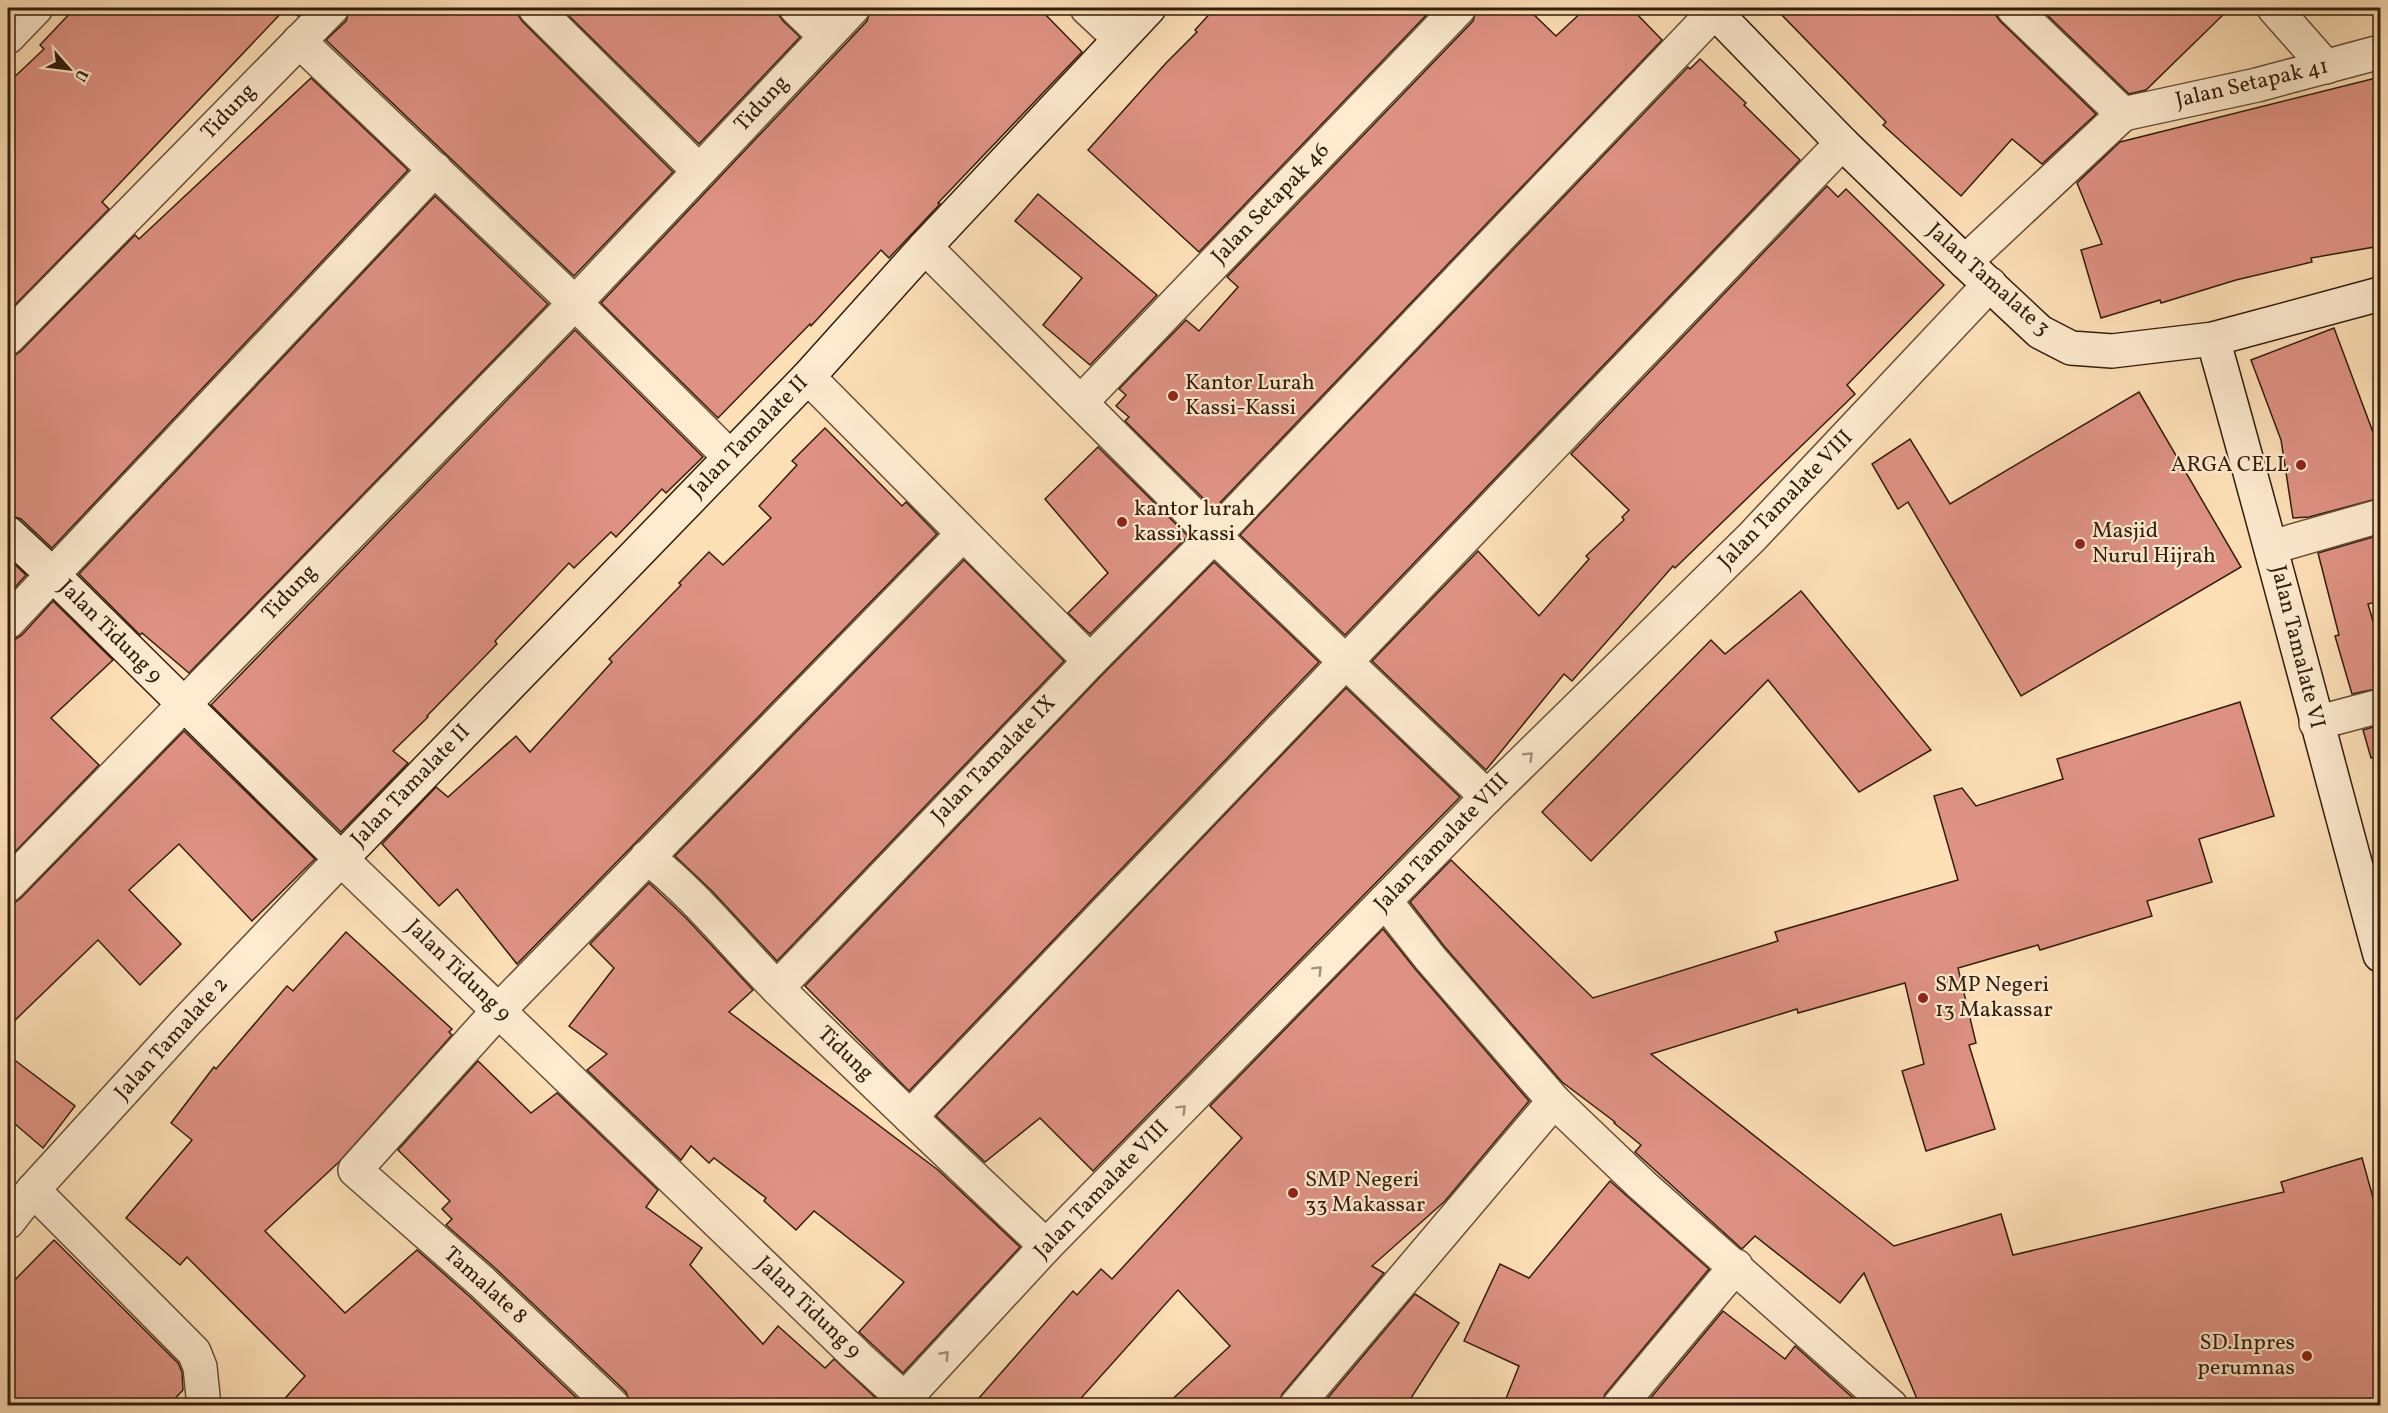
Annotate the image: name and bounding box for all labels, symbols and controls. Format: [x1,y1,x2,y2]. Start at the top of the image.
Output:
north arrow [39,39,99,99]
street label: Jalan Setapak 41 [2172,51,2332,117]
text: U [68,65,93,85]
street label: Tidung [728,69,796,139]
street label: Tidung [194,77,264,147]
street label: Jalan Setapak 46 [1205,136,1337,272]
street label: Jalan Tamalate 3 [1920,216,2056,344]
street label: Jalan Tamalate II [682,368,816,506]
place label: Kantor Lurah Kassi-Kassi [1185,368,1315,424]
marker: Kantor Lurah Kassi-Kassi [1166,389,1180,403]
street label: Jalan Tamalate VIII [1711,423,1861,577]
place label: ARGA CELL [2171,450,2289,481]
marker: ARGA CELL [2294,458,2308,472]
place label: kantor lurah kassi kassi [1134,494,1255,550]
marker: kantor lurah kassi kassi [1115,515,1129,529]
place label: Masjid Nurul Hijrah [2092,516,2216,572]
marker: Masjid Nurul Hijrah [2073,537,2087,551]
street label: Tidung [255,558,325,628]
street label: Jalan Tamalate VI [2262,562,2332,732]
street label: Jalan Tidung 9 [51,573,169,691]
street label: Jalan Tamalate IX [925,689,1063,831]
street label: Jalan Tamalate II [344,717,478,855]
one-way arrow [1521,752,1532,763]
street label: Jalan Tamalate VIII [1367,766,1517,920]
street label: Jalan Tidung 9 [398,913,518,1029]
one-way arrow [1311,966,1322,977]
street label: Jalan Tamalate 2 [108,970,236,1108]
place label: SMP Negeri 13 Makassar [1935,970,2053,1026]
marker: SMP Negeri 13 Makassar [1916,991,1930,1005]
street label: Tidung [810,1019,880,1089]
one-way arrow [1174,1105,1185,1116]
street label: Jalan Tamalate VIII [1027,1113,1177,1267]
place label: SMP Negeri 33 Makassar [1305,1165,1425,1221]
marker: SMP Negeri 33 Makassar [1286,1186,1300,1200]
street label: Tamalate 8 [436,1240,534,1332]
street label: Jalan Tidung 9 [748,1250,868,1366]
place label: SD.Inpres perumnas [2197,1328,2295,1384]
marker: SD.Inpres perumnas [2300,1349,2314,1363]
one-way arrow [938,1352,949,1362]

